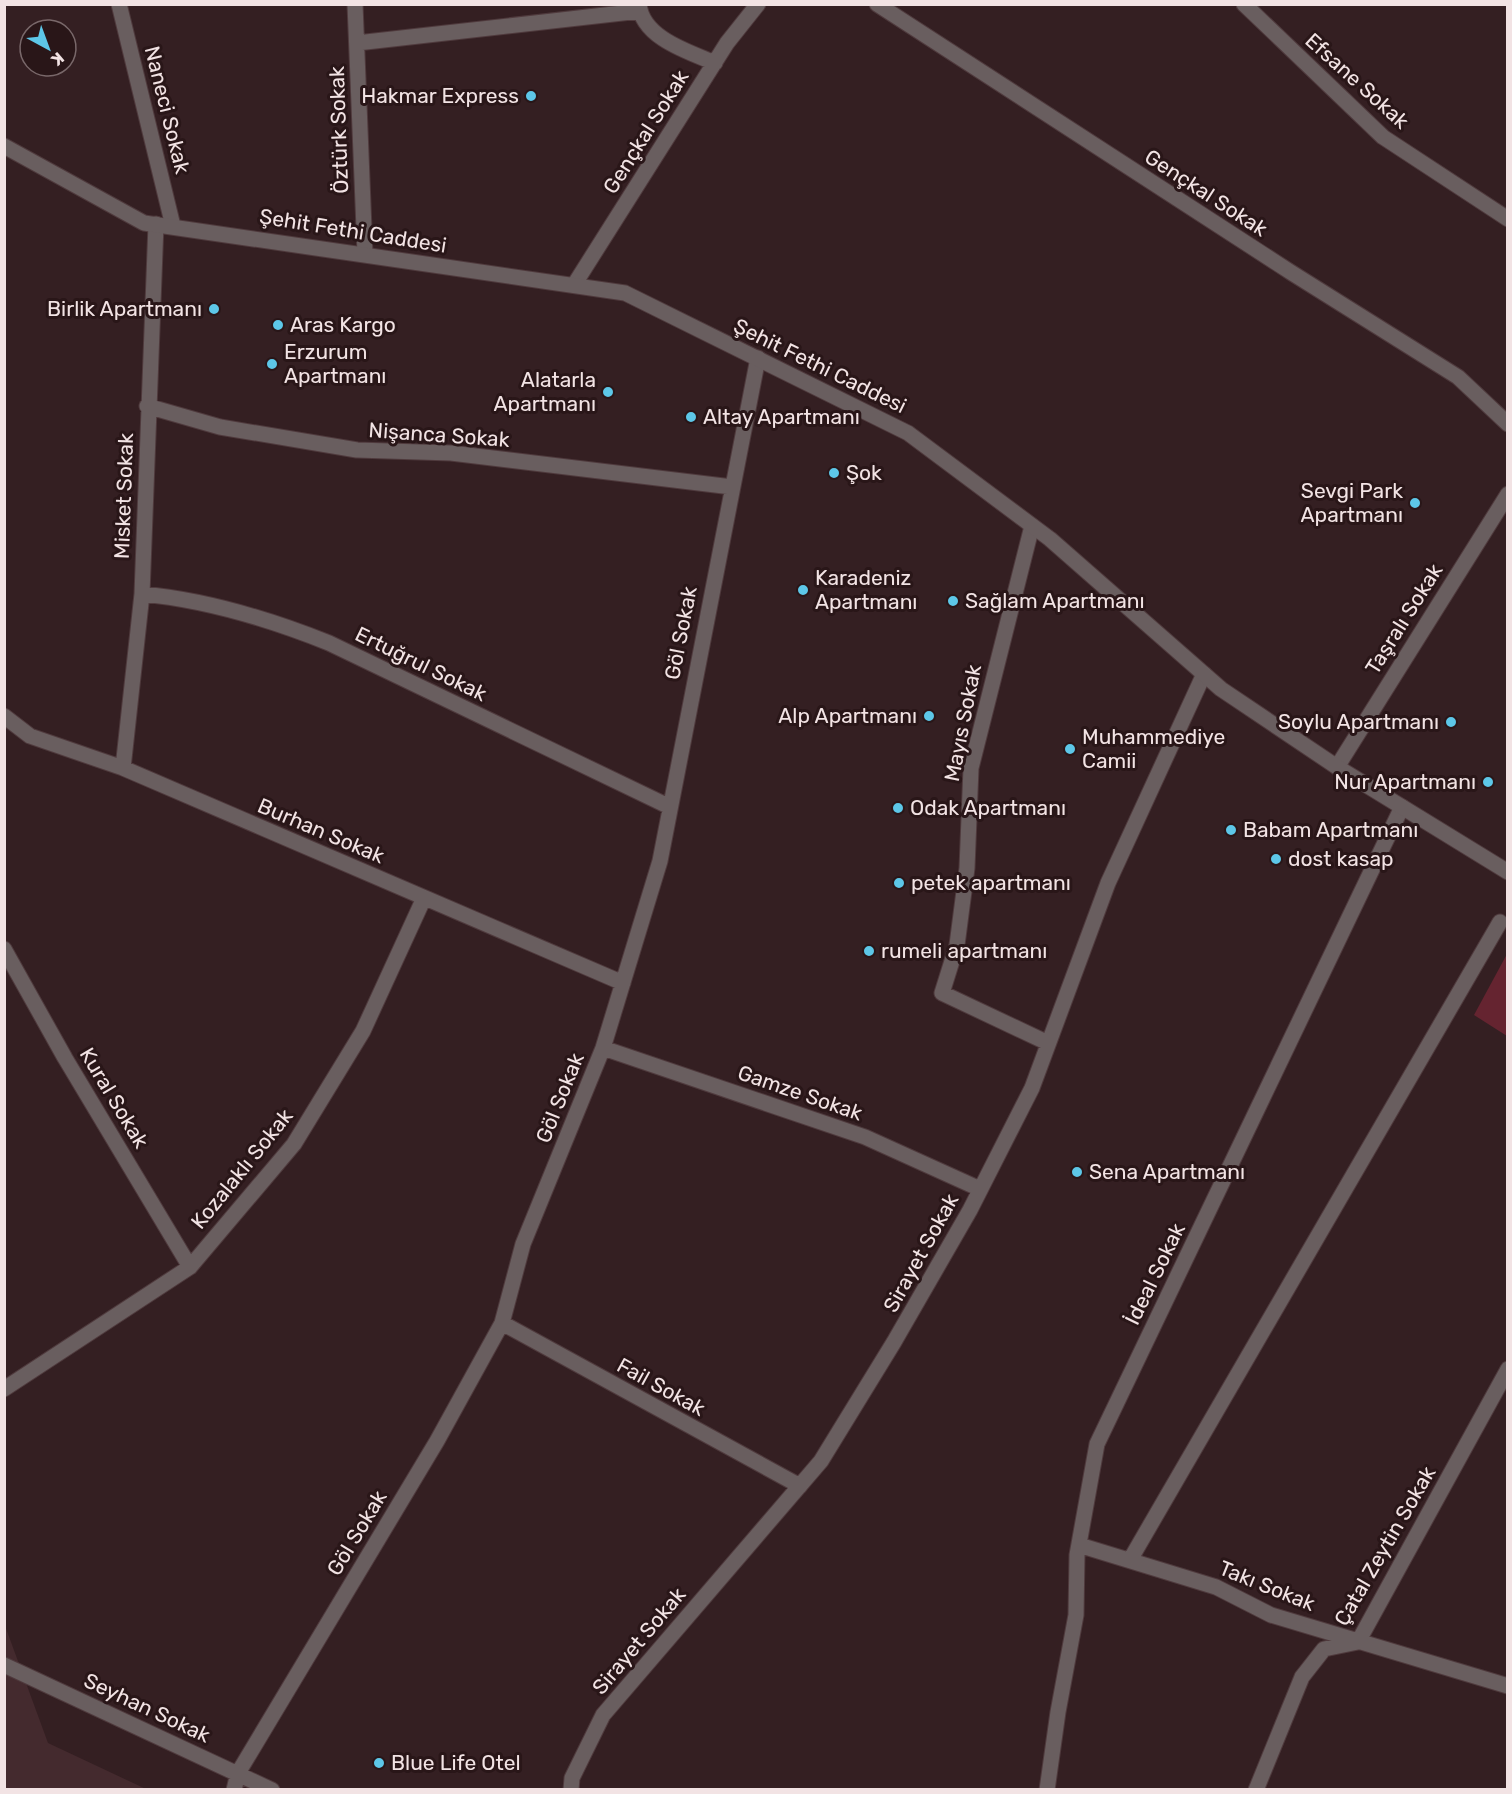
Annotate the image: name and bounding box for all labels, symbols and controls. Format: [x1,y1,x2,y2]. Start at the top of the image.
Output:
north arrow [18,18,78,78]
street label: Efsane Sokak [1300,28,1414,134]
street label: Naneci Sokak [140,43,195,176]
text: K [47,48,68,70]
street label: Gençkal Sokak [598,65,694,198]
street label: Öztürk Sokak [324,66,353,194]
place label: Hakmar Express [361,83,519,108]
marker: Hakmar Express [524,89,538,103]
street label: Gençkal Sokak [1140,144,1272,242]
street label: Şehit Fethi Caddesi [258,203,448,258]
place label: Birlik Apartmanı [47,296,202,321]
marker: Birlik Apartmanı [207,302,221,316]
place label: Aras Kargo [290,312,396,337]
street label: Şehit Fethi Caddesi [730,313,911,418]
marker: Aras Kargo [271,318,285,332]
place label: Erzurum Apartmanı [284,339,386,388]
marker: Erzurum Apartmanı [265,357,279,371]
place label: Alatarla Apartmanı [494,367,596,416]
marker: Alatarla Apartmanı [601,385,615,399]
place label: Altay Apartmanı [703,404,860,429]
marker: Altay Apartmanı [684,410,698,424]
street label: Nişanca Sokak [368,417,510,452]
street label: Misket Sokak [109,432,138,559]
place label: Şok [846,460,882,485]
marker: Şok [827,466,841,480]
place label: Sevgi Park Apartmanı [1301,478,1403,527]
marker: Sevgi Park Apartmanı [1408,496,1422,510]
street label: Taşralı Sokak [1360,559,1447,679]
place label: Karadeniz Apartmanı [815,565,917,614]
marker: Karadeniz Apartmanı [796,583,810,597]
street label: Göl Sokak [659,584,702,682]
place label: Sağlam Apartmanı [965,588,1145,613]
marker: Sağlam Apartmanı [946,594,960,608]
street label: Ertuğrul Sokak [351,621,491,706]
street label: Mayıs Sokak [939,662,986,784]
place label: Alp Apartmanı [778,703,917,728]
marker: Alp Apartmanı [922,709,936,723]
place label: Soylu Apartmanı [1278,709,1439,734]
marker: Soylu Apartmanı [1444,715,1458,729]
place label: Muhammediye Camii [1082,724,1225,773]
marker: Muhammediye Camii [1063,742,1077,756]
place label: Nur Apartmanı [1334,769,1476,794]
marker: Nur Apartmanı [1481,775,1495,789]
street label: Burhan Sokak [254,793,388,868]
place label: Odak Apartmanı [910,795,1066,820]
marker: Odak Apartmanı [891,801,905,815]
place label: Babam Apartmanı [1243,817,1418,842]
marker: Babam Apartmanı [1224,823,1238,837]
place label: dost kasap [1288,846,1394,871]
marker: dost kasap [1269,852,1283,866]
place label: petek apartmanı [911,870,1071,895]
marker: petek apartmanı [892,876,906,890]
place label: rumeli apartmanı [881,938,1047,963]
marker: rumeli apartmanı [862,944,876,958]
street label: Kural Sokak [75,1043,154,1153]
street label: Göl Sokak [530,1049,589,1146]
street label: Gamze Sokak [735,1060,866,1126]
street label: Kozalaklı Sokak [186,1103,298,1234]
place label: Sena Apartmanı [1089,1159,1245,1184]
marker: Sena Apartmanı [1070,1165,1084,1179]
street label: Sirayet Sokak [878,1189,964,1316]
street label: İdeal Sokak [1119,1219,1190,1329]
street label: Fail Sokak [613,1352,710,1421]
street label: Çatal Zeytin Sokak [1329,1461,1440,1630]
street label: Göl Sokak [321,1486,392,1580]
street label: Takı Sokak [1216,1555,1319,1616]
street label: Sirayet Sokak [587,1582,691,1699]
street label: Seyhan Sokak [80,1667,214,1748]
place label: Blue Life Otel [391,1750,521,1775]
marker: Blue Life Otel [372,1756,386,1770]

